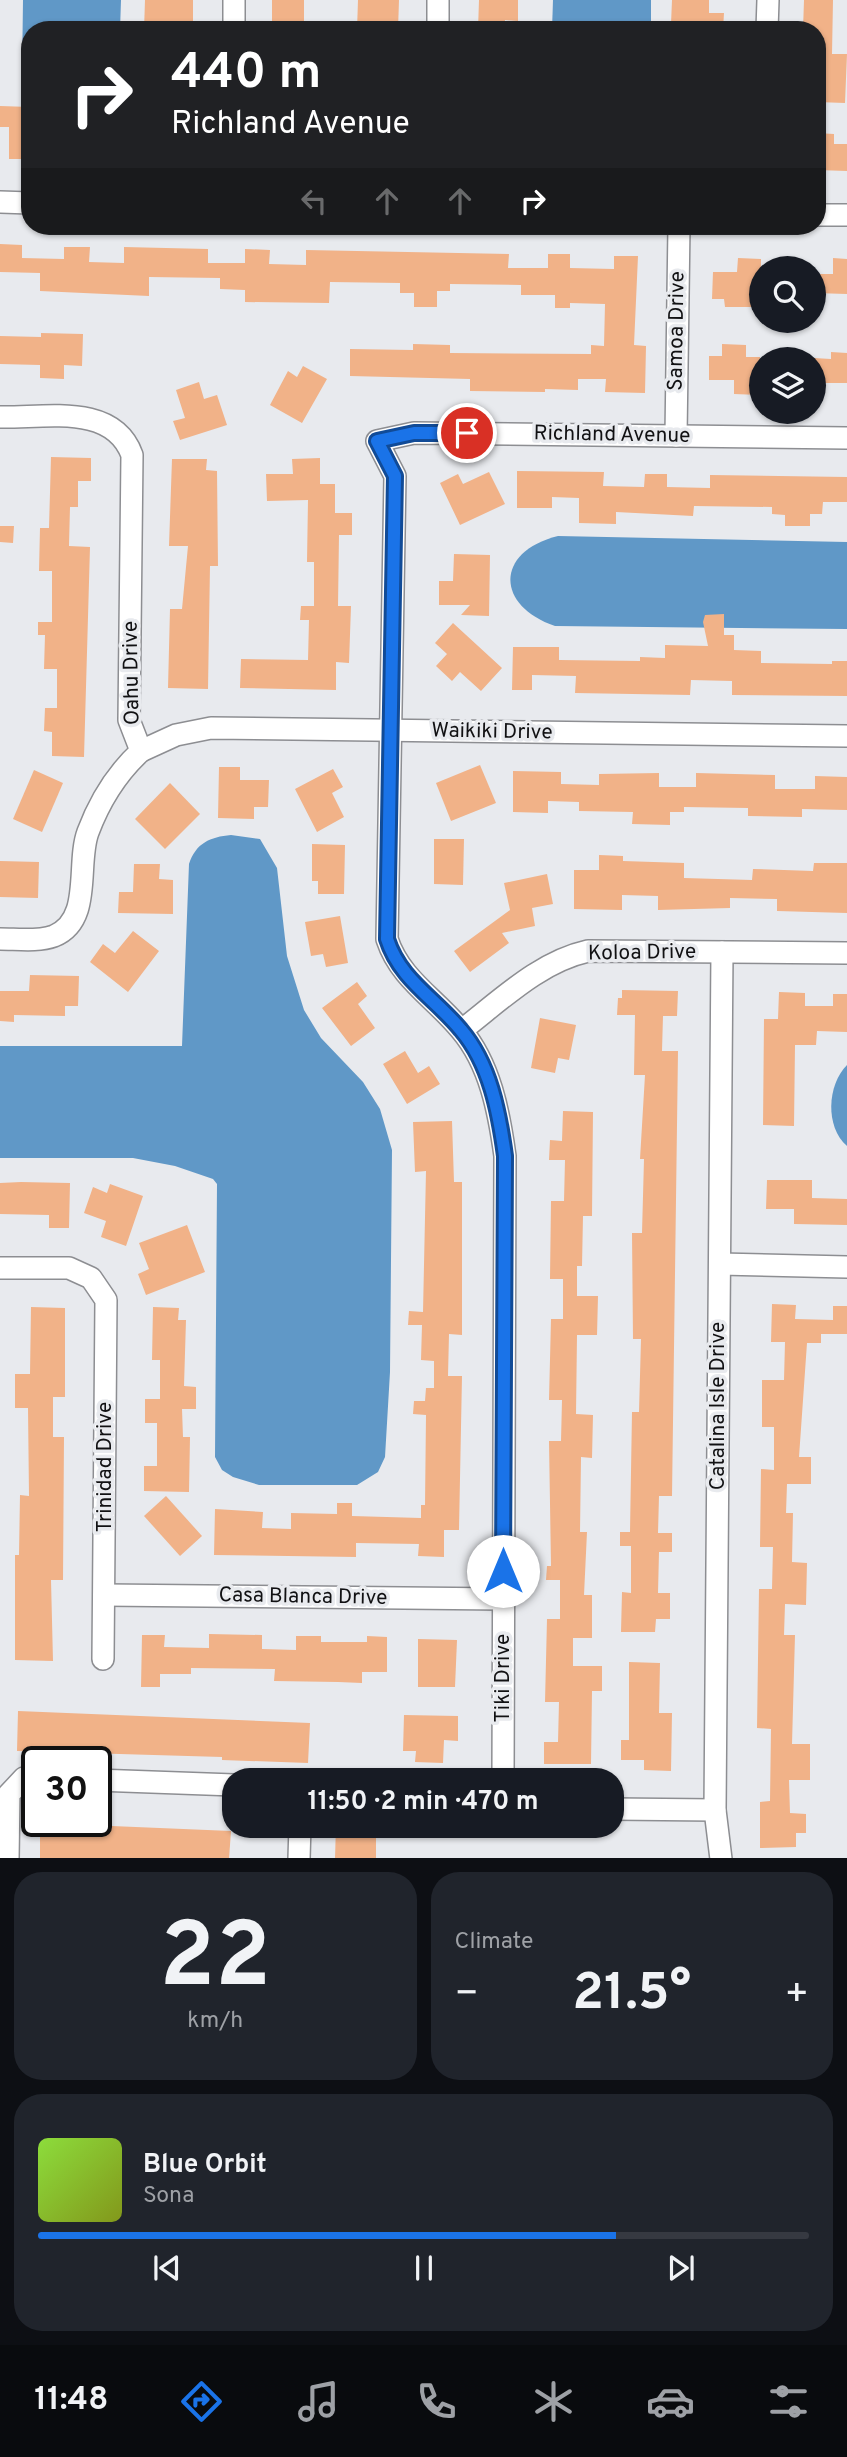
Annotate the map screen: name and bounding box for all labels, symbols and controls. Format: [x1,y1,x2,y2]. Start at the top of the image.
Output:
text: 440 m [171,44,321,106]
icon: right [56,49,147,140]
text: Richland Avenue [171,105,410,145]
icon: left [295,182,333,220]
icon: ahead [368,182,406,220]
icon: ahead [441,182,479,220]
icon: right [514,182,552,220]
map controls [749,256,826,424]
button: search [749,256,826,333]
street label: Samoa Drive [662,271,692,391]
button: layers [749,347,826,424]
pin [437,403,497,463]
icon: arrive [448,414,486,452]
street label: Richland Avenue [533,420,691,450]
street label: Oahu Drive [118,621,146,725]
street label: Waikiki Drive [431,717,553,747]
street label: Koloa Drive [588,939,696,967]
street label: Catalina Isle Drive [705,1322,732,1490]
street label: Trinidad Drive [92,1402,119,1532]
position arrow [466,1534,540,1608]
street label: Casa Blanca Drive [218,1582,388,1612]
street label: Tiki Drive [490,1634,517,1722]
speed limit sign: 30 [21,1746,112,1837]
text: 11:50 · 2 min · 470 m [307,1786,539,1819]
text: 22 [160,1904,271,2019]
text: Climate [455,1928,533,1957]
text: 21.5° [572,1962,691,2028]
text: − [455,1971,479,2020]
text: + [784,1971,809,2020]
text: km/h [187,2007,243,2036]
text: Blue Orbit [143,2149,267,2182]
text: Sona [143,2182,194,2211]
icon: previous [148,2249,186,2287]
icon: pause [405,2249,443,2287]
icon: next [662,2249,700,2287]
icon: directions [177,2377,226,2426]
icon: music [294,2377,343,2426]
icon: phone [412,2377,461,2426]
icon: climate [529,2377,578,2426]
icon: car [646,2377,695,2426]
icon: filters [764,2377,813,2426]
text: 11:48 [34,2381,108,2421]

